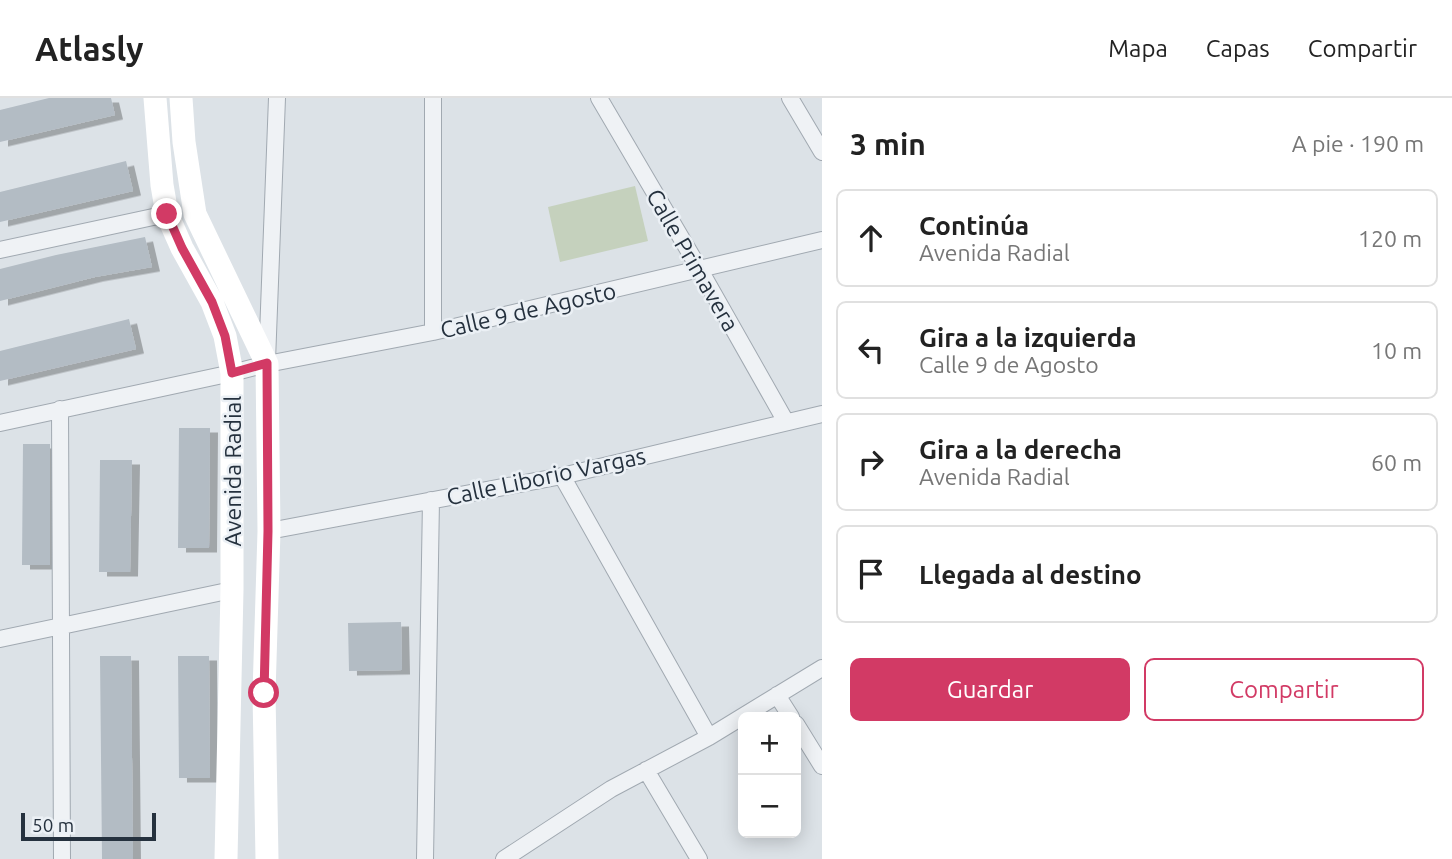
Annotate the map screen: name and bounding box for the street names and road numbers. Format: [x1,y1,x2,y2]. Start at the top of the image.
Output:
street label: Calle Primavera [642,184,744,336]
street label: Calle 9 de Agosto [438,278,618,342]
street label: Avenida Radial [220,396,245,546]
street label: Calle Liborio Vargas [444,443,648,509]

